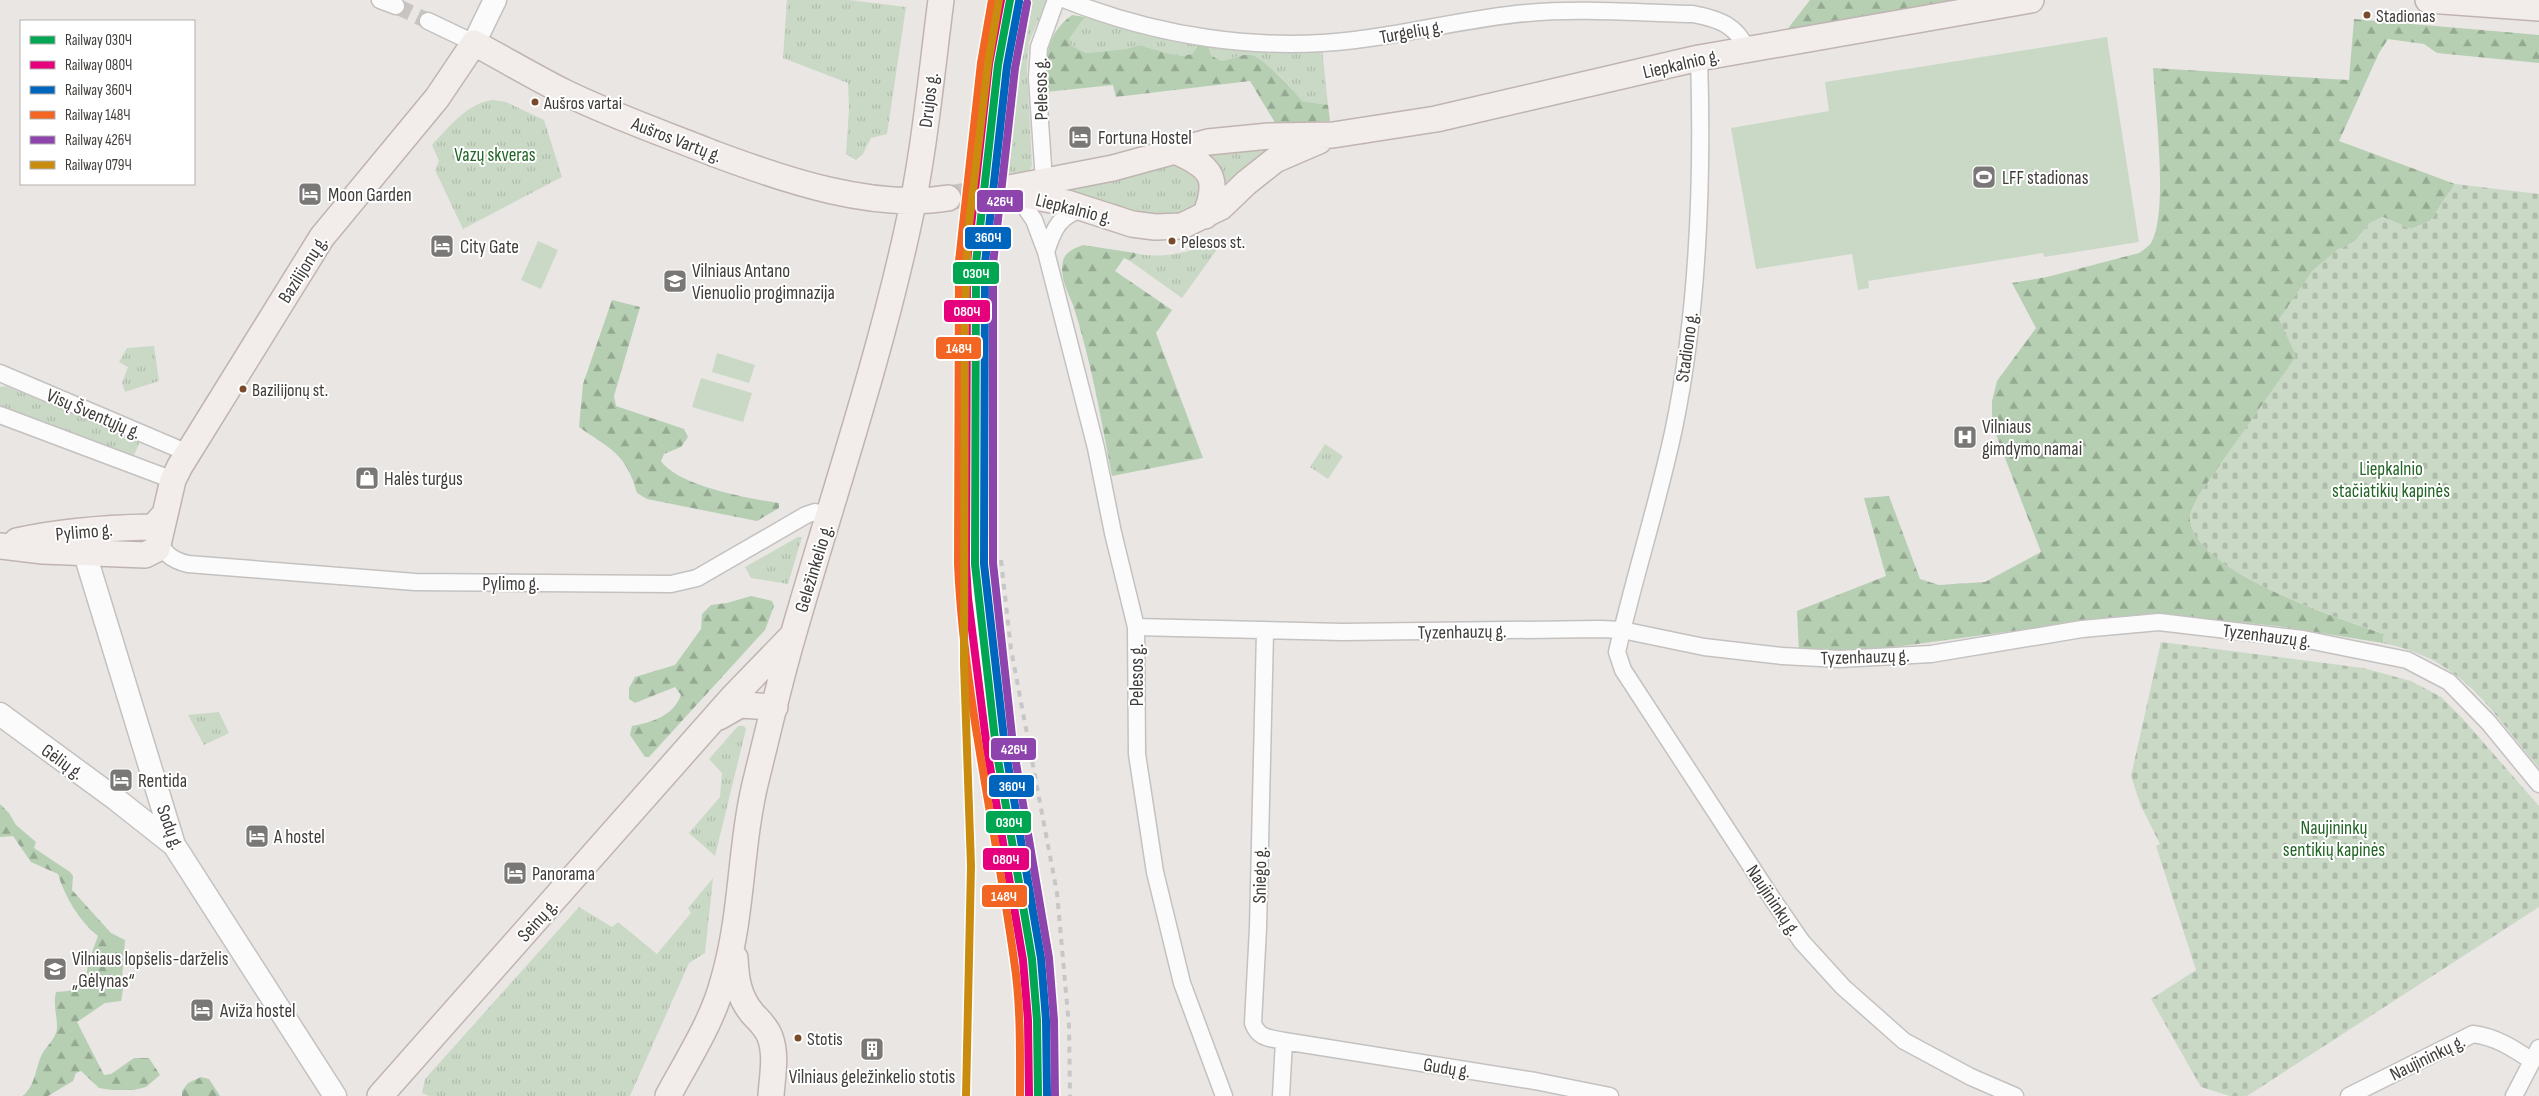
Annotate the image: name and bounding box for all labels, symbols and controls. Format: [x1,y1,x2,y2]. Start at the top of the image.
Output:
place label: Stadionas [2376,6,2435,27]
marker: Stadionas [2362,10,2372,20]
street label: Turgelių g. [1378,16,1445,49]
legend [20,20,195,185]
text: Railway 030Ч [65,31,132,50]
street label: Liepkalnio g. [1641,44,1722,84]
text: Railway 080Ч [65,56,132,75]
street label: Pelesos g. [1029,58,1054,120]
street label: Drujos g. [915,71,944,129]
text: Railway 360Ч [65,81,132,100]
place label: Aušros vartai [543,93,622,114]
marker: Aušros vartai [530,97,540,107]
text: Railway 148Ч [65,106,131,125]
street label: Aušros Vartų g. [627,112,725,168]
hotel icon: Fortuna Hostel [1067,124,1093,150]
place label: Fortuna Hostel [1098,127,1192,150]
text: Railway 426Ч [65,131,132,150]
park label: Vazų skveras [454,144,536,167]
text: Railway 079Ч [65,156,132,175]
sports icon: LFF stadionas [1971,164,1997,190]
place label: LFF stadionas [2002,167,2089,190]
hotel icon: Moon Garden [297,181,323,207]
place label: Moon Garden [328,184,412,207]
line badge: 426Ч [976,189,1024,213]
street label: Liepkalnio g. [1033,189,1114,230]
text: 426Ч [987,193,1013,210]
line badge: 360Ч [964,226,1012,250]
text: 360Ч [975,229,1001,246]
street label: Bazilijonų g. [274,232,333,308]
place label: Pelesos st. [1181,232,1245,253]
hotel icon: City Gate [429,233,455,259]
place label: City Gate [460,236,519,259]
marker: Pelesos st. [1167,236,1177,246]
place label: Vilniaus Antano Vienuolio progimnazija [692,260,835,305]
line badge: 030Ч [952,261,1000,285]
text: 030Ч [963,265,989,282]
school or university icon: Vilniaus Antano Vienuolio progimnazija [662,268,688,294]
line badge: 080Ч [943,299,991,323]
text: 080Ч [954,303,980,320]
street label: Stadiono g. [1671,311,1704,384]
line badge: 148Ч [935,336,982,360]
text: 148Ч [946,340,972,357]
place label: Bazilijonų st. [252,380,328,401]
street label: Visų Šventųjų g. [43,384,144,445]
marker: Bazilijonų st. [238,384,248,394]
place label: Vilniaus gimdymo namai [1982,416,2082,461]
hospital icon: Vilniaus gimdymo namai [1952,424,1978,450]
park label: Liepkalnio stačiatikių kapinės [2332,458,2450,503]
shop icon: Halės turgus [354,465,380,491]
place label: Halės turgus [384,468,463,491]
street label: Pylimo g. [55,519,114,546]
street label: Geležinkelio g. [790,522,839,615]
street label: Pylimo g. [482,573,540,596]
street label: Tyzenhauzų g. [1417,620,1507,645]
street label: Tyzenhauzų g. [2221,620,2312,653]
street label: Pelesos g. [1126,644,1149,706]
street label: Tyzenhauzų g. [1820,644,1910,671]
line badge: 426Ч [990,737,1037,761]
street label: Gėlių g. [36,739,88,785]
text: 426Ч [1001,741,1027,758]
hotel icon: Rentida [108,767,134,793]
place label: Rentida [138,770,187,793]
line badge: 360Ч [988,774,1035,798]
text: 360Ч [999,778,1025,795]
street label: Sodų g. [151,802,188,853]
line badge: 030Ч [985,810,1032,834]
text: 030Ч [996,814,1022,831]
park label: Naujininkų sentikių kapinės [2283,817,2385,862]
hotel icon: A hostel [244,823,270,849]
place label: A hostel [273,826,325,849]
street label: Sniego g. [1249,846,1272,904]
line badge: 080Ч [982,847,1030,871]
text: 080Ч [993,851,1019,868]
hotel icon: Panorama [502,860,528,886]
street label: Naujininkų g. [1741,861,1805,941]
place label: Panorama [532,863,595,886]
line badge: 148Ч [981,884,1028,908]
text: 148Ч [991,888,1017,905]
street label: Seinų g. [513,895,563,947]
place label: Vilniaus lopšelis-darželis „Gėlynas“ [72,948,229,993]
school or university icon: Vilniaus lopšelis-darželis „Gėlynas“ [42,956,68,982]
hotel icon: Aviža hostel [189,997,215,1023]
place label: Aviža hostel [219,1000,296,1023]
place label: Stotis [807,1029,843,1050]
street label: Naujininkų g. [2386,1030,2469,1086]
marker: Stotis [793,1033,803,1043]
building icon: Vilniaus geležinkelio stotis [859,1036,885,1062]
street label: Gudų g. [1422,1053,1472,1084]
place label: Vilniaus geležinkelio stotis [789,1066,956,1089]

